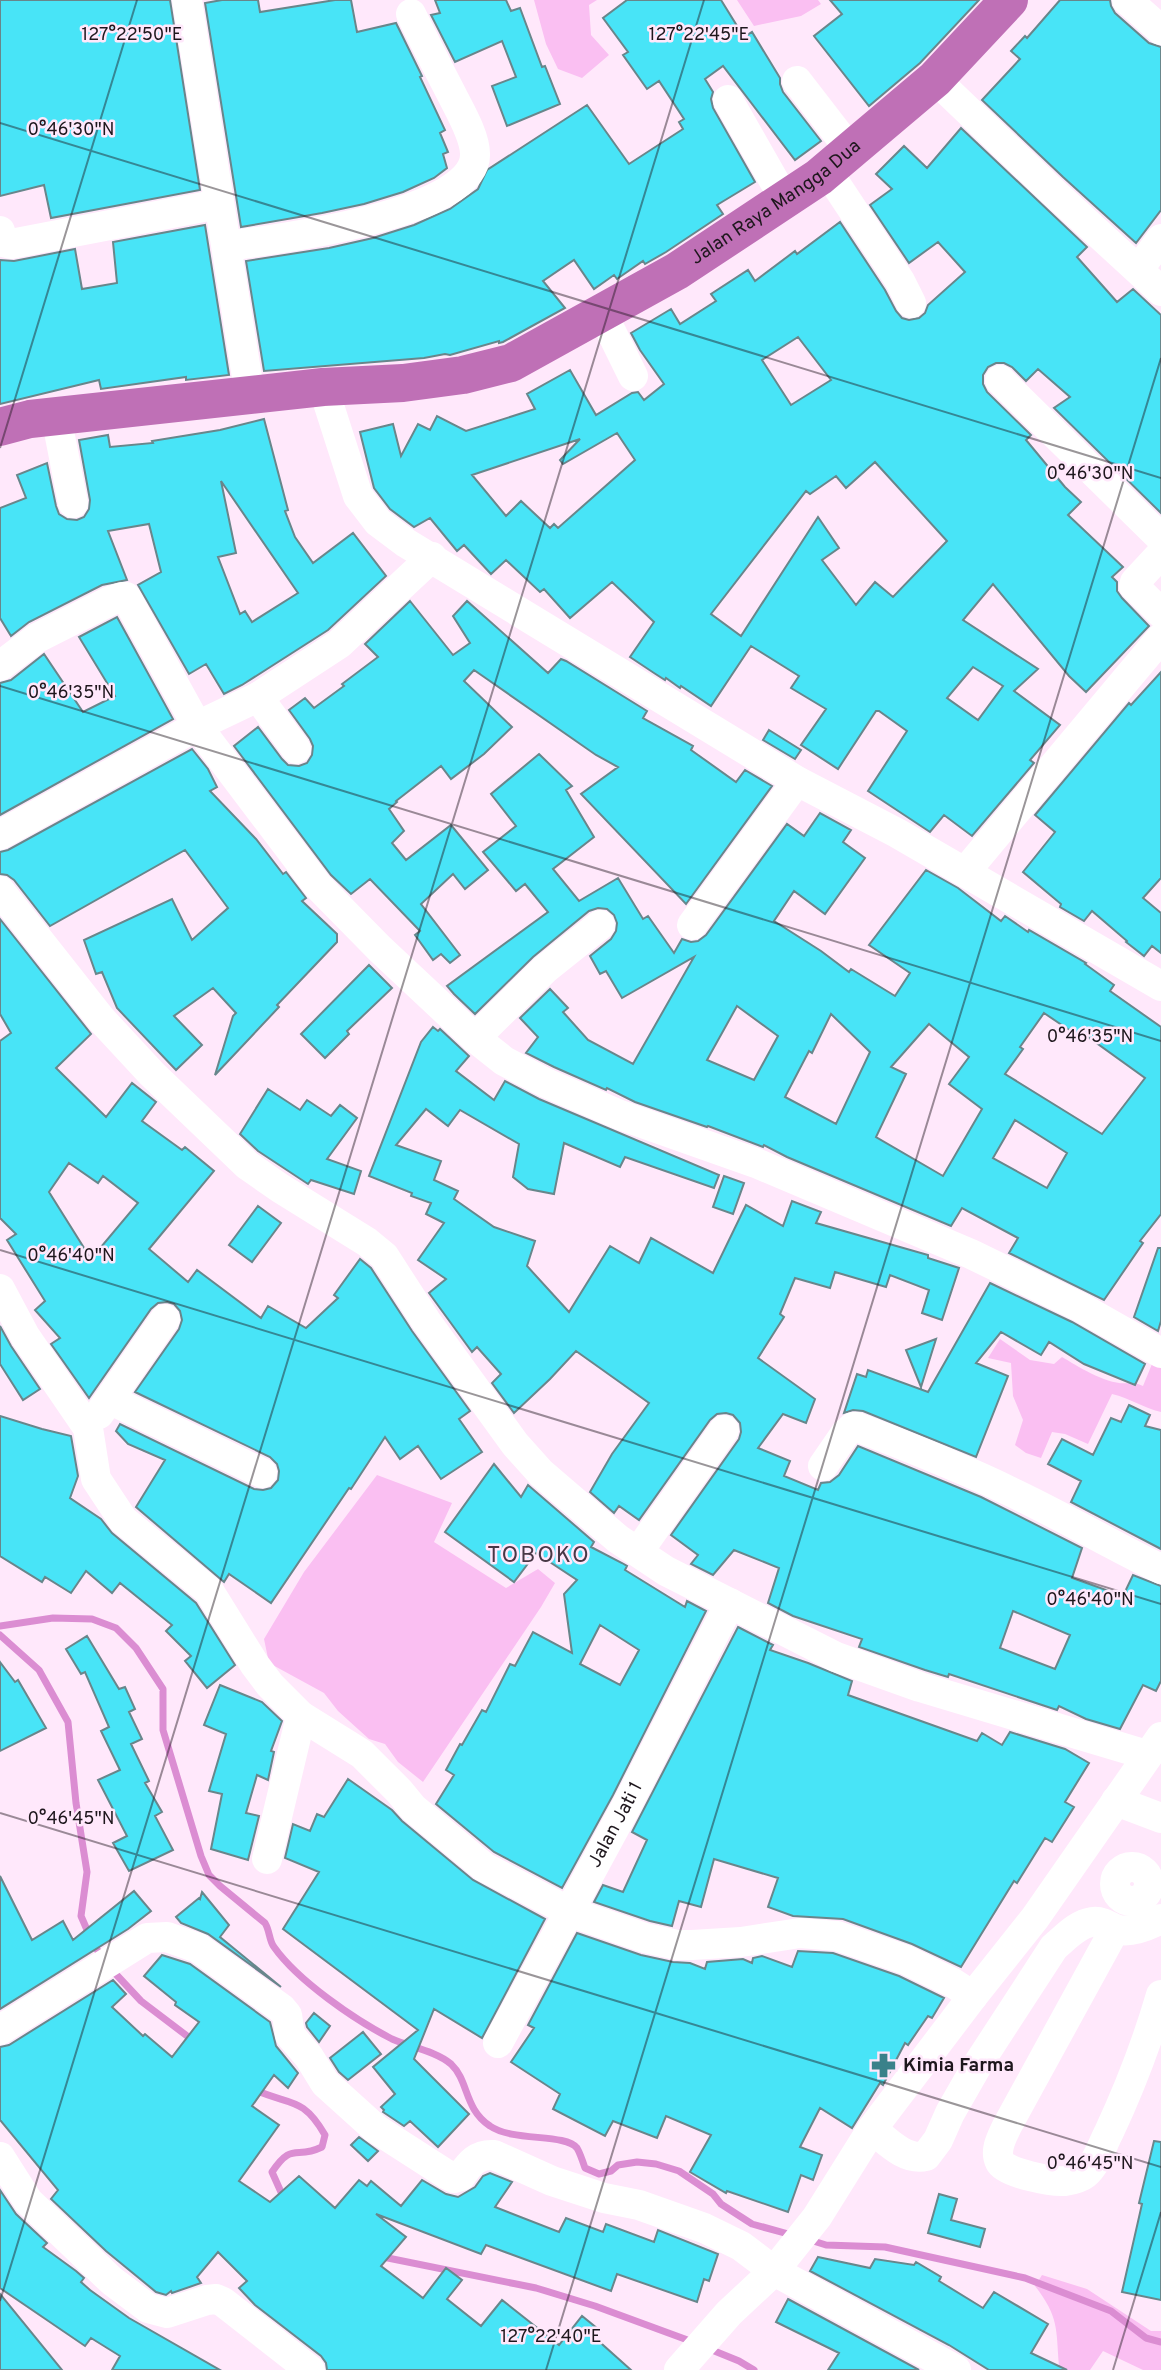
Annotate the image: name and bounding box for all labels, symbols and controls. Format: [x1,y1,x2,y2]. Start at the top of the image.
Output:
text: 127°22'50"E [82,24,182,47]
text: 127°22'45"E [649,24,749,47]
text: 0°46'30"N [28,119,114,142]
street label: Jalan Raya Mangga Dua [686,135,866,271]
text: 0°46'30"N [1047,463,1133,486]
text: 0°46'35"N [28,682,114,705]
text: 0°46'35"N [1047,1026,1133,1049]
text: 0°46'40"N [27,1245,115,1268]
district label: TOBOKO [487,1542,591,1571]
text: 0°46'40"N [1046,1589,1134,1612]
street label: Jalan Jati 1 [583,1778,649,1872]
text: 0°46'45"N [27,1808,115,1831]
pharmacy icon: Kimia Farma [869,2052,897,2080]
place label: Kimia Farma [903,2054,1014,2078]
text: 0°46'45"N [1046,2153,1134,2176]
text: 127°22'40"E [501,2326,601,2349]

